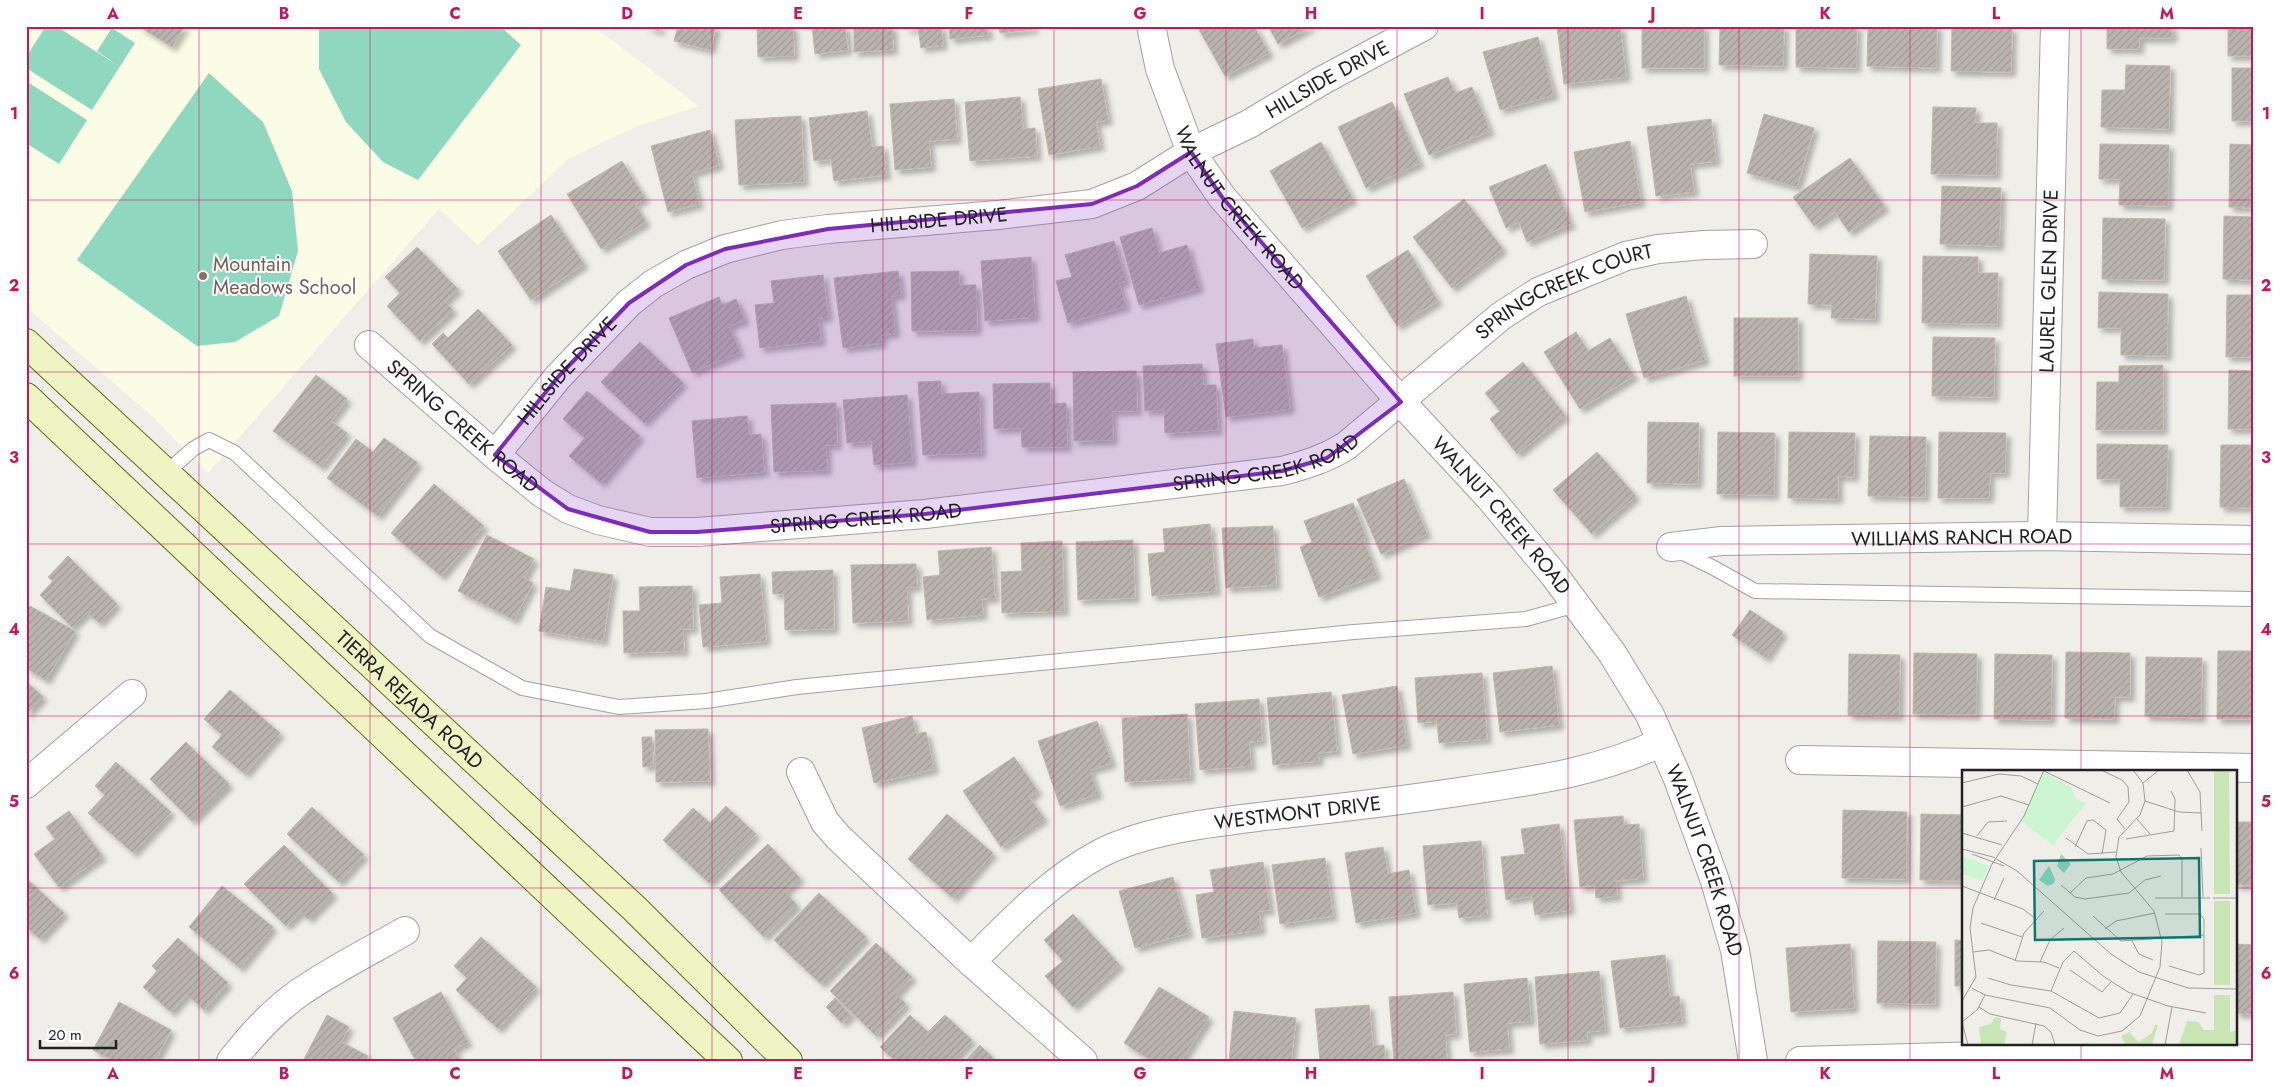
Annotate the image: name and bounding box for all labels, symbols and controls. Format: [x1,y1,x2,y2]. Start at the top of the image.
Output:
text: A [106,2,119,25]
text: B [279,2,289,25]
text: C [449,2,461,25]
text: D [621,2,633,25]
text: E [793,2,803,25]
text: F [965,2,973,25]
text: G [1133,2,1147,25]
text: H [1305,2,1317,25]
text: I [1479,2,1485,25]
text: J [1647,2,1656,25]
text: K [1819,2,1831,25]
text: L [1992,2,2001,25]
text: M [2160,2,2174,25]
street label: HILLSIDE DRIVE [1260,33,1395,126]
text: 1 [10,102,18,125]
text: 1 [2262,102,2270,125]
street label: WALNUT CREEK ROAD [1168,122,1311,297]
street label: LAUREL GLEN DRIVE [2032,189,2066,373]
street label: HILLSIDE DRIVE [869,200,1009,240]
street label: SPRINGCREEK COURT [1469,236,1656,347]
place label: Mountain Meadows School [213,250,356,302]
marker: Mountain Meadows School [197,270,209,282]
text: 2 [9,274,19,297]
text: 2 [2261,274,2271,297]
street label: HILLSIDE DRIVE [511,310,624,432]
street label: SPRING CREEK ROAD [380,353,545,500]
street label: SPRING CREEK ROAD [1171,427,1366,499]
street label: WALNUT CREEK ROAD [1425,430,1578,601]
text: 3 [9,446,19,469]
text: 3 [2261,446,2271,469]
street label: SPRING CREEK ROAD [769,496,964,541]
street label: WILLIAMS RANCH ROAD [1851,522,2072,554]
text: 4 [8,618,20,641]
text: 4 [2260,618,2272,641]
street label: TIERRA REJADA ROAD [329,624,490,776]
street label: WALNUT CREEK ROAD [1658,760,1750,960]
inset map [1962,770,2238,1044]
street label: WESTMONT DRIVE [1212,789,1383,837]
text: 5 [9,790,19,813]
text: 5 [2261,790,2271,813]
text: 6 [9,962,19,985]
text: 6 [2261,962,2271,985]
scale bar [40,1017,116,1049]
text: 20 m [48,1024,82,1046]
text: A [106,1062,119,1085]
text: B [279,1062,289,1085]
text: C [449,1062,461,1085]
text: D [621,1062,633,1085]
text: E [793,1062,803,1085]
text: F [965,1062,973,1085]
text: G [1133,1062,1147,1085]
text: H [1305,1062,1317,1085]
text: I [1479,1062,1485,1085]
text: J [1647,1062,1656,1085]
text: K [1819,1062,1831,1085]
text: L [1992,1062,2001,1085]
text: M [2160,1062,2174,1085]

